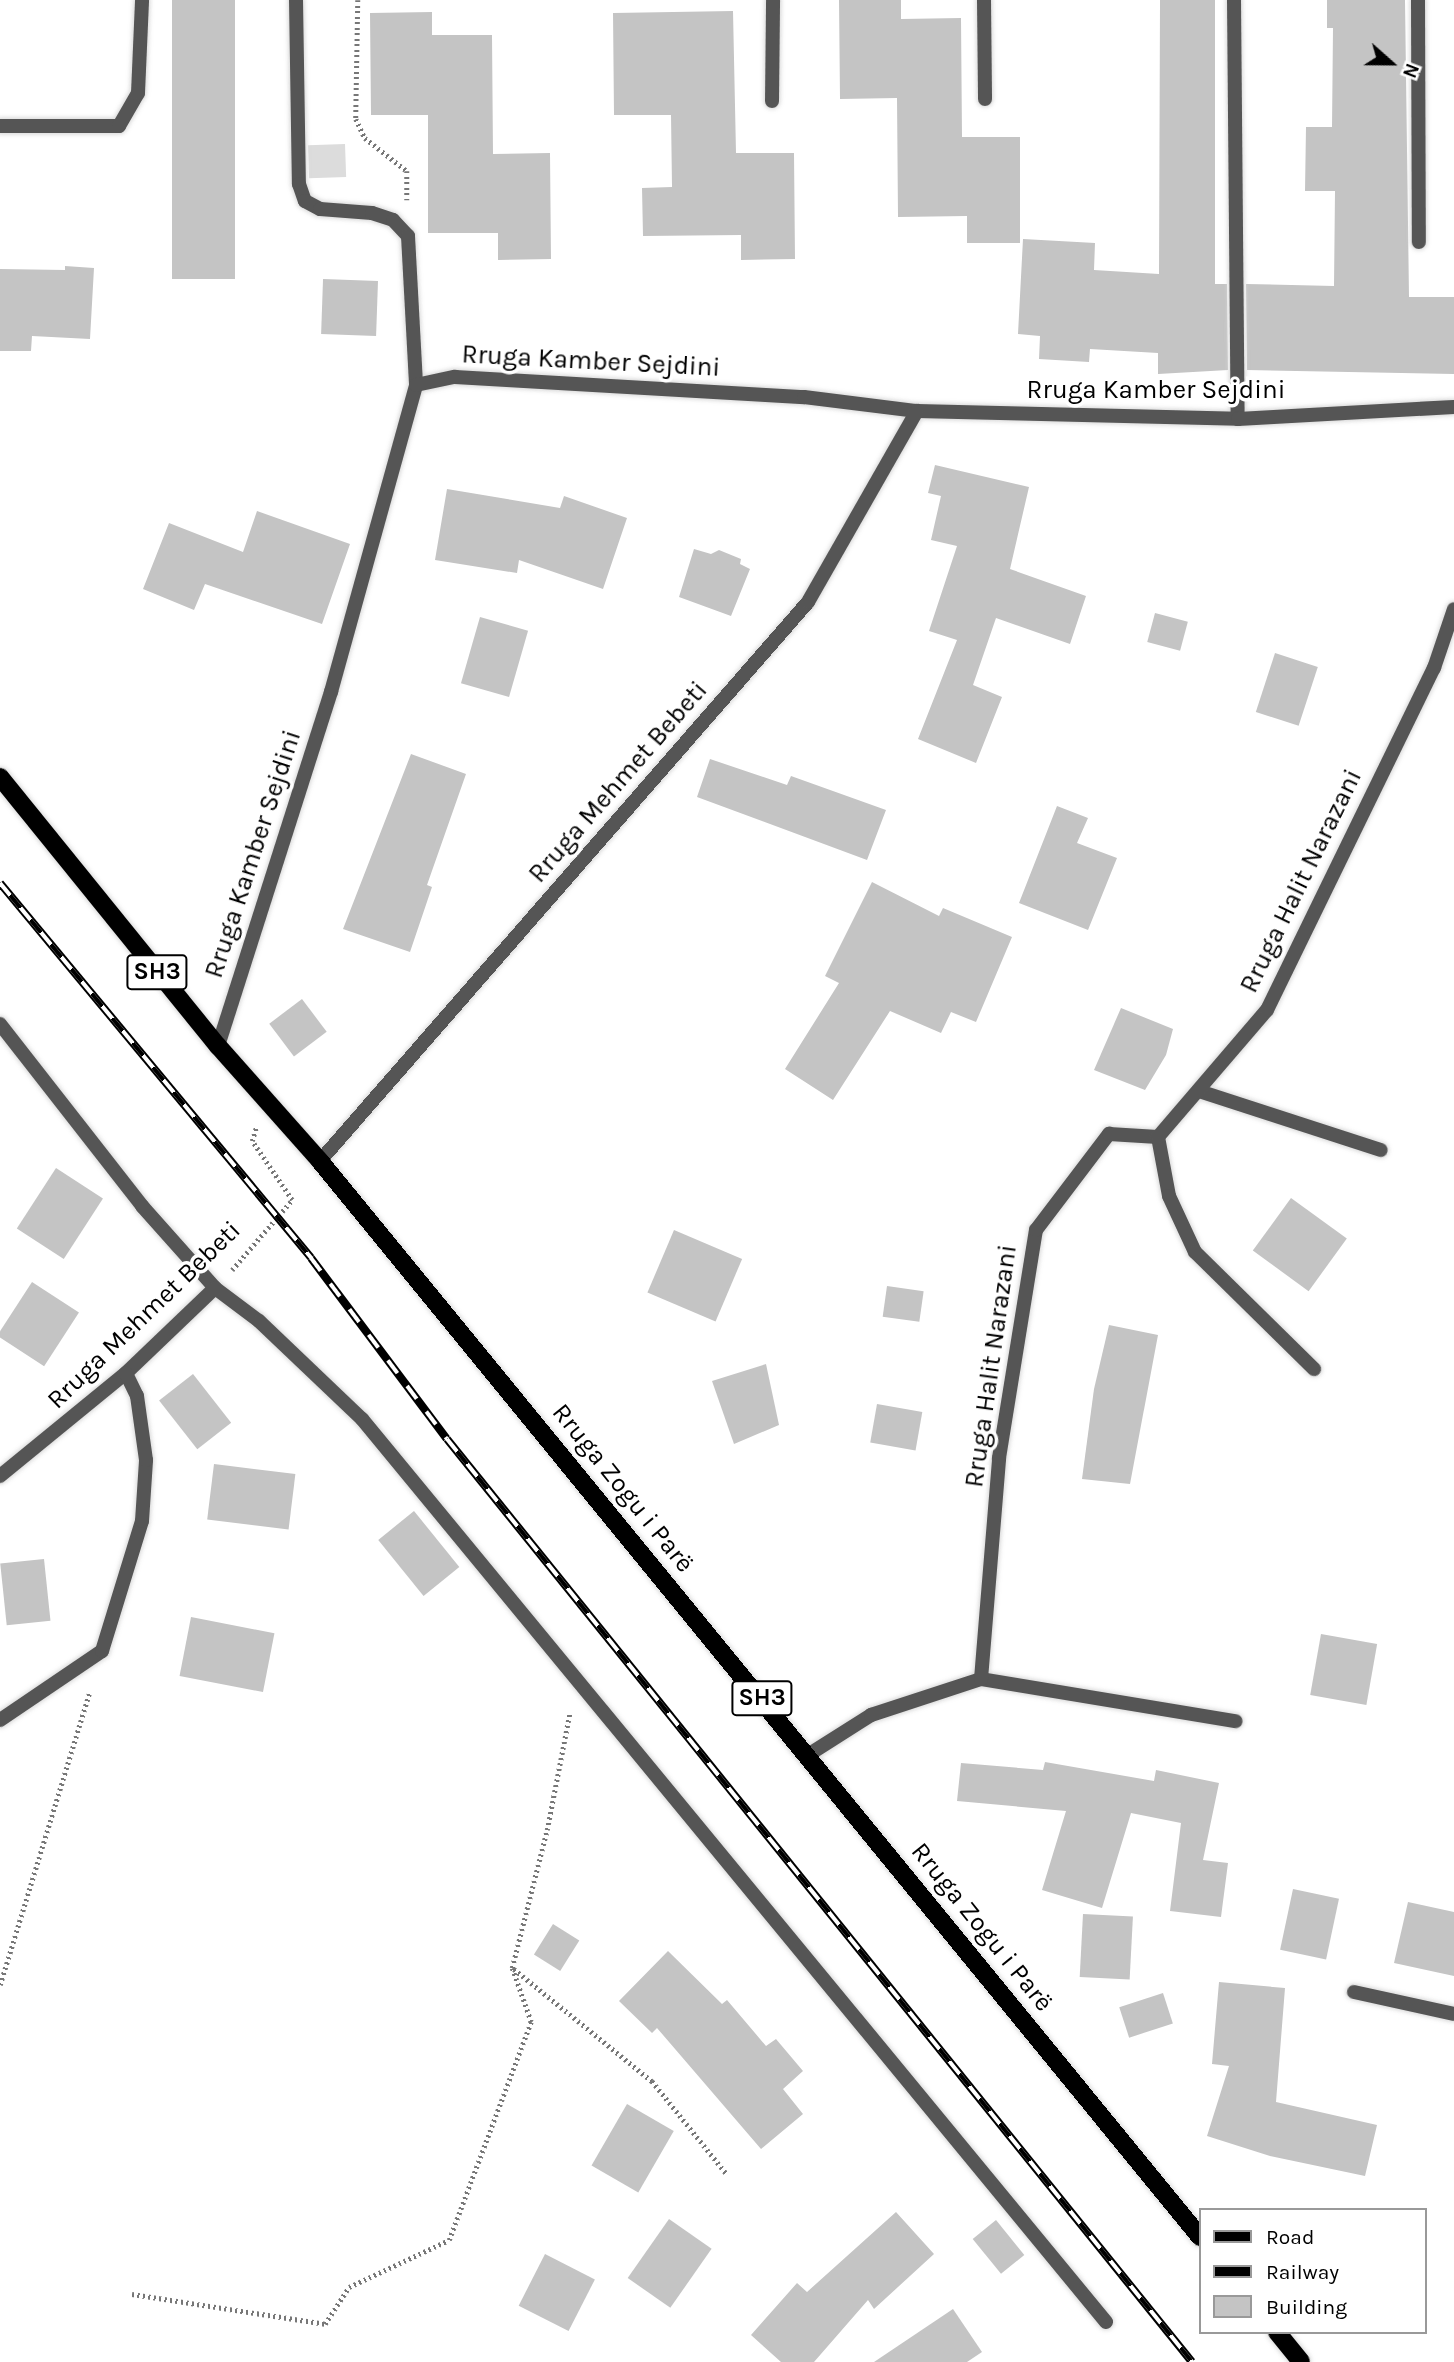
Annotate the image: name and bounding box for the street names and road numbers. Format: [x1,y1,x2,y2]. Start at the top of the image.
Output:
street label: Rruga Kamber Sejdini [461,339,721,383]
street label: Rruga Kamber Sejdini [1027,374,1285,406]
street label: Rruga Mehmet Bebeti [522,675,714,889]
street label: Rruga Kamber Sejdini [198,726,308,982]
street label: Rruga Halit Narazani [1233,764,1369,998]
road number: SH3 [125,952,188,992]
street label: Rruga Mehmet Bebeti [41,1215,247,1415]
street label: Rruga Halit Narazani [959,1243,1023,1489]
street label: Rruga Zogu i Parë [545,1397,701,1579]
road number: SH3 [730,1678,794,1718]
street label: Rruga Zogu i Parë [904,1836,1060,2018]

